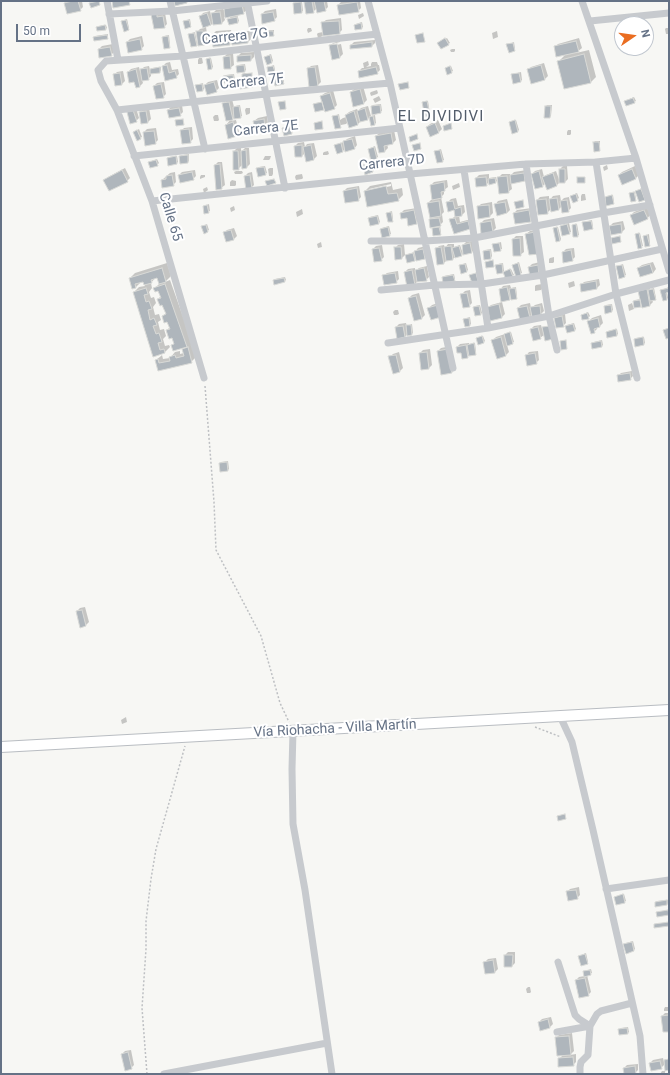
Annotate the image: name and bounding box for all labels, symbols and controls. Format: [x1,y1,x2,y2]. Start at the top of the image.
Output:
scale bar [18,16,83,42]
north arrow [614,16,654,56]
text: 50 m [23,24,50,38]
street label: Carrera 7G [201,25,269,49]
text: N [638,28,652,39]
street label: Carrera 7F [219,70,285,94]
district label: EL DIVIDIVI [398,108,484,126]
street label: Carrera 7E [233,117,299,141]
street label: Carrera 7D [358,151,426,175]
street label: Calle 65 [155,191,185,243]
street label: Vía Riohacha - Villa Martín [253,716,417,742]

